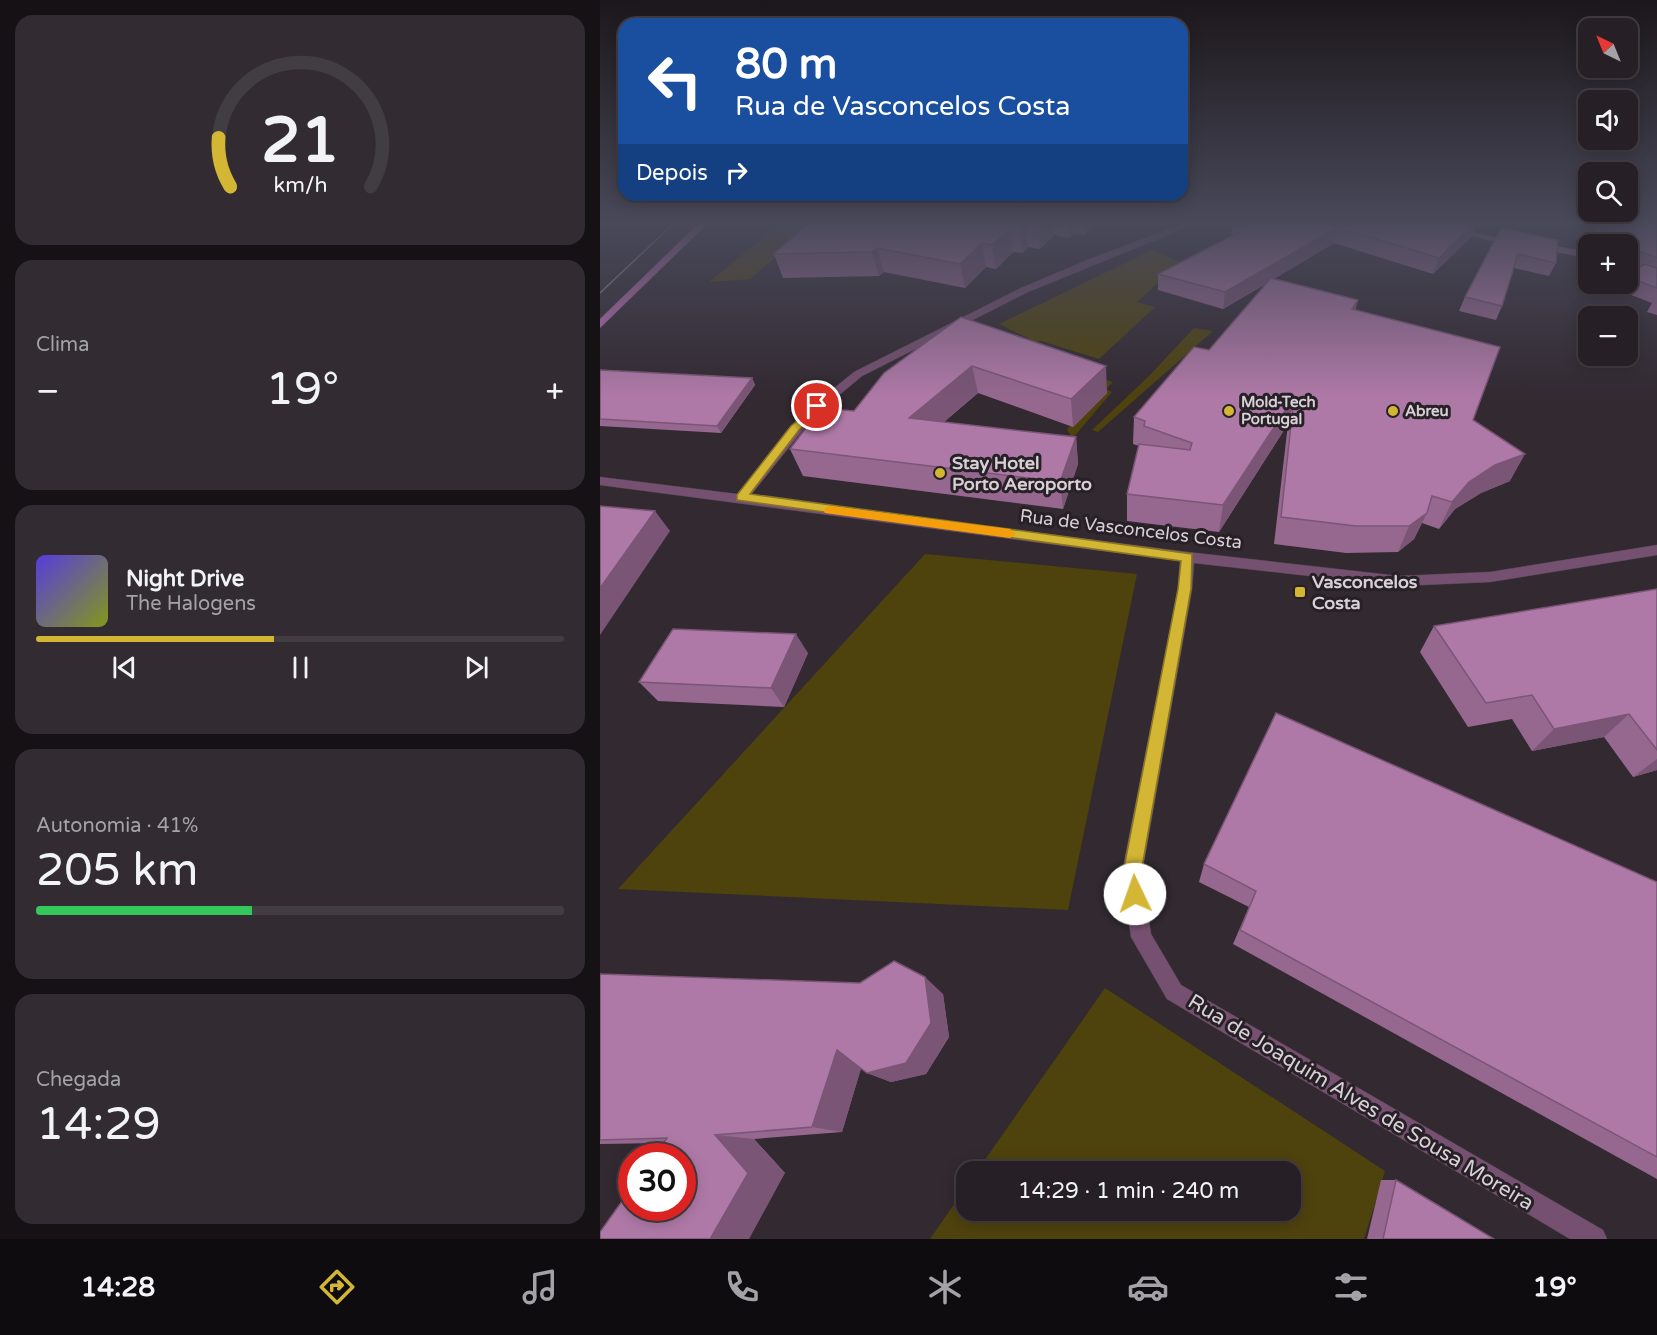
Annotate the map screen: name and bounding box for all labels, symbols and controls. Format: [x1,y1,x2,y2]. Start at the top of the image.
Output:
north arrow [1578,18,1638,78]
map controls [1578,18,1638,366]
text: 80 m [735,39,837,90]
icon: left [636,42,714,120]
text: Rua de Vasconcelos Costa [735,90,1071,123]
button: sound [1578,90,1638,150]
text: 21 [261,104,339,179]
icon: right [720,156,753,189]
text: Depois [636,160,708,186]
button: search [1578,162,1638,222]
text: km/h [273,172,327,198]
button: + [1578,234,1638,294]
button: − [1578,306,1638,366]
text: Clima [36,333,89,357]
text: 19° [266,363,339,417]
text: − [36,372,60,411]
text: + [545,372,564,411]
pin [791,380,842,431]
icon: arrive [800,389,833,422]
place label: Mold-Tech Portugal [1241,393,1316,429]
place label: Abreu [1405,402,1449,420]
marker: Mold-Tech Portugal [1222,404,1236,418]
marker: Abreu [1386,404,1400,418]
place label: Stay Hotel Porto Aeroporto [952,452,1092,495]
marker: Stay Hotel Porto Aeroporto [933,466,947,480]
street label: Rua de Vasconcelos Costa [1019,504,1243,554]
text: Night Drive [126,566,244,592]
place label: Vasconcelos Costa [1312,571,1418,614]
marker: Vasconcelos Costa [1293,585,1307,599]
text: The Halogens [126,592,256,616]
icon: previous [108,651,141,684]
icon: pause [284,651,317,684]
icon: next [460,651,493,684]
text: Autonomia · 41% [36,814,198,838]
text: 205 km [36,844,198,898]
position arrow [1103,862,1167,926]
street label: Rua de Joaquim Alves de Sousa Moreira [1183,989,1538,1216]
text: Chegada [36,1068,121,1092]
text: 14:29 [36,1098,161,1152]
speed limit sign: 30 [618,1143,696,1221]
text: 14:29 · 1 min · 240 m [1018,1178,1239,1204]
icon: directions [316,1266,358,1308]
icon: music [519,1266,561,1308]
icon: phone [721,1266,763,1308]
icon: climate [924,1266,966,1308]
icon: car [1127,1266,1169,1308]
icon: filters [1330,1266,1372,1308]
text: 14:28 [80,1271,155,1304]
text: 19° [1532,1271,1577,1304]

